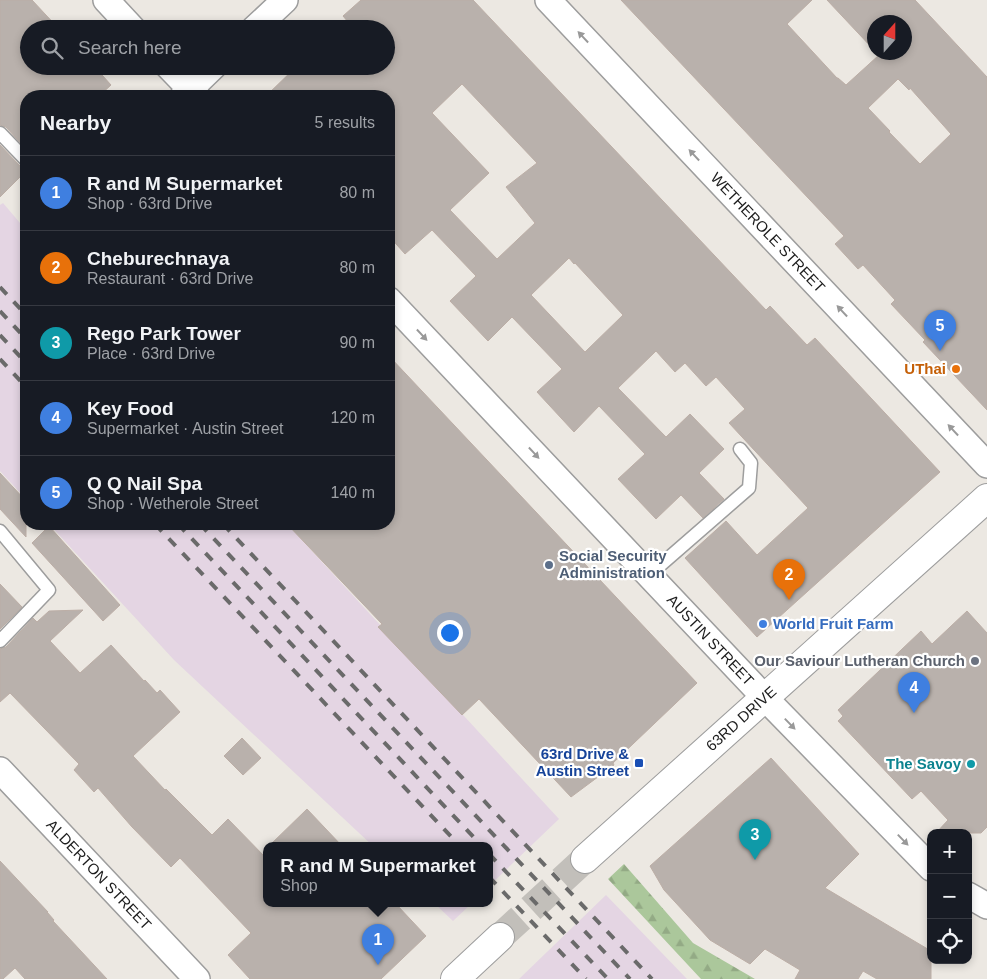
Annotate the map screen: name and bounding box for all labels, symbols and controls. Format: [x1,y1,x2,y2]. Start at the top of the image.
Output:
north arrow [867,15,912,60]
search box [20,20,395,75]
one-way arrow [577,31,589,43]
icon: search [38,34,66,62]
text: Search here [78,37,182,58]
text: Nearby [40,111,111,134]
text: 5 results [315,114,375,131]
one-way arrow [688,149,700,161]
street label: WETHEROLE STREET [707,169,829,296]
text: R and M Supermarket [87,173,282,194]
text: 1 [52,184,60,201]
text: 80 m [339,184,375,201]
text: Shop · 63rd Drive [87,195,212,212]
text: Cheburechnaya [87,248,230,269]
text: 2 [52,259,60,276]
text: 80 m [339,259,375,276]
text: Restaurant · 63rd Drive [87,270,253,287]
one-way arrow [836,306,848,318]
pin: 5 [924,310,956,351]
text: Rego Park Tower [87,323,241,344]
one-way arrow [416,329,428,341]
text: 3 [52,334,60,351]
text: 90 m [339,334,375,351]
text: Place · 63rd Drive [87,345,215,362]
place label: UThai [904,360,946,377]
marker: UThai [950,363,962,375]
text: Key Food [87,398,174,419]
text: 4 [52,409,60,426]
text: 120 m [331,409,375,426]
text: Supermarket · Austin Street [87,420,284,437]
one-way arrow [947,424,959,436]
one-way arrow [528,447,540,459]
text: Q Q Nail Spa [87,473,202,494]
text: 5 [52,484,60,501]
text: 140 m [331,484,375,501]
text: Shop · Wetherole Street [87,495,258,512]
place label: Social Security Administration [559,547,667,581]
marker: Social Security Administration [543,559,555,571]
pin: 2 [773,559,805,600]
street label: AUSTIN STREET [664,591,758,689]
place label: World Fruit Farm [773,615,894,632]
marker: World Fruit Farm [757,618,769,630]
your location [437,620,463,646]
place label: Our Saviour Lutheran Church [754,652,965,669]
marker: Our Saviour Lutheran Church [969,655,981,667]
pin: 4 [898,672,930,713]
street label: 63RD DRIVE [702,682,779,754]
one-way arrow [784,718,796,730]
place label: 63rd Drive & Austin Street [536,745,629,779]
place label: The Savoy [886,755,962,772]
marker: 63rd Drive & Austin Street [633,757,645,769]
marker: The Savoy [965,758,977,770]
street label: ALDERTON STREET [43,816,155,933]
pin: 3 [739,819,771,860]
map controls [927,829,972,964]
button: + [927,829,972,874]
one-way arrow [897,834,909,846]
popup [263,842,493,907]
text: R and M Supermarket [280,855,476,876]
button: − [927,874,972,919]
text: Shop [280,877,318,894]
button: locate [927,919,972,964]
pin: 1 [362,924,394,965]

